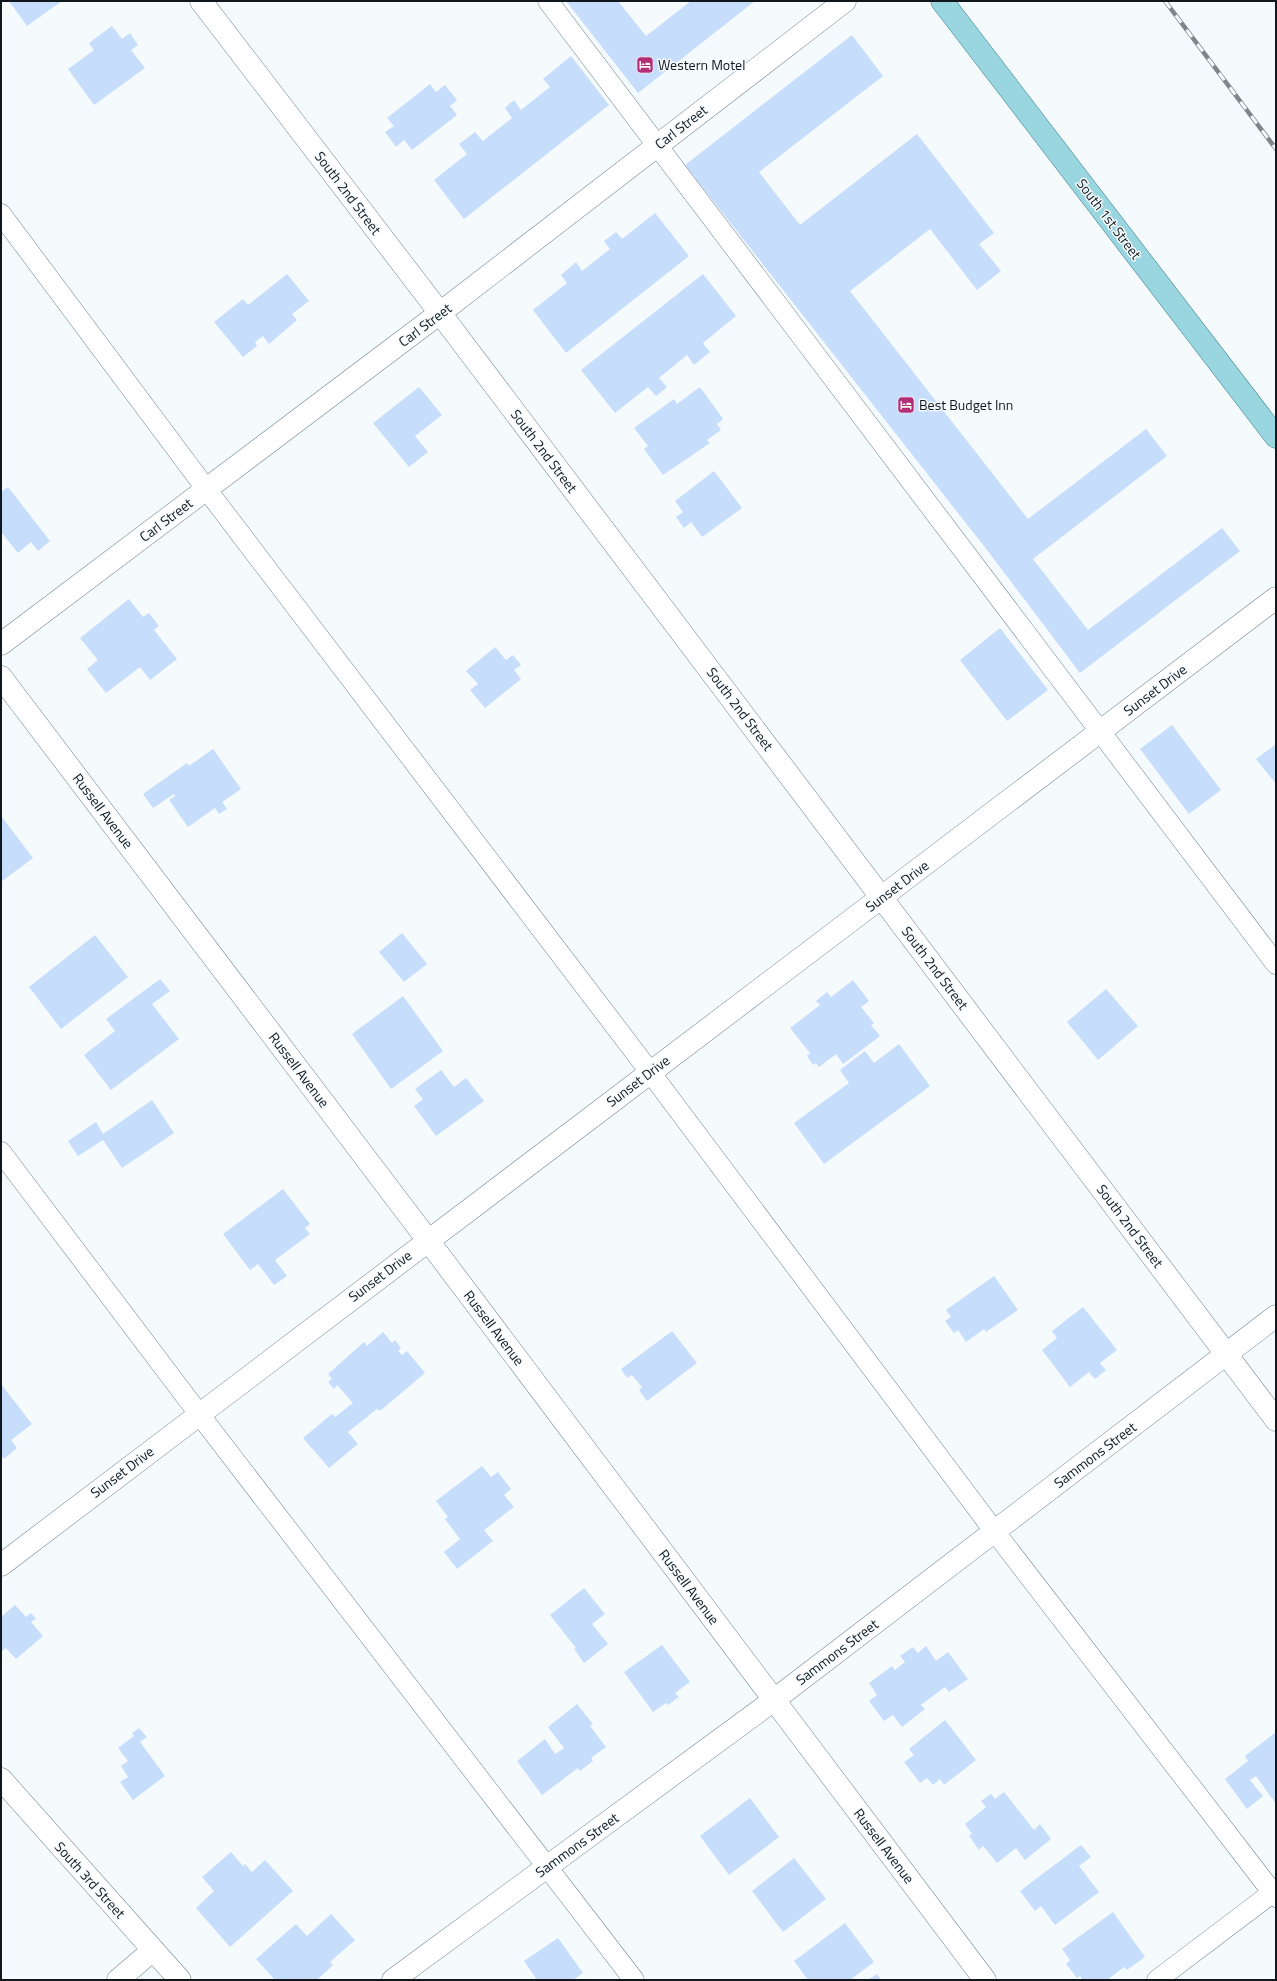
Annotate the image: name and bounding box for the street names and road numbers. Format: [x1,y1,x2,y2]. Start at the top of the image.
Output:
street label: Carl Street [650,99,712,154]
street label: South 2nd Street [310,146,387,239]
street label: South 1st Street [1072,174,1147,264]
street label: Carl Street [394,298,456,352]
street label: South 2nd Street [506,404,583,497]
street label: Carl Street [135,493,197,547]
street label: Sunset Drive [1119,659,1191,720]
street label: South 2nd Street [702,662,779,755]
street label: Russell Avenue [68,769,139,853]
street label: Sunset Drive [861,855,933,916]
street label: South 2nd Street [897,921,974,1014]
street label: Russell Avenue [264,1028,335,1112]
street label: Sunset Drive [602,1050,674,1111]
street label: South 2nd Street [1092,1179,1169,1272]
street label: Sunset Drive [344,1245,416,1306]
street label: Russell Avenue [459,1286,530,1370]
street label: Sammons Street [1049,1416,1140,1493]
street label: Sunset Drive [86,1441,158,1502]
street label: Russell Avenue [654,1545,725,1629]
street label: Sammons Street [791,1613,882,1690]
street label: Russell Avenue [849,1804,920,1888]
street label: Sammons Street [531,1807,623,1882]
street label: South 3rd Street [50,1837,131,1923]

